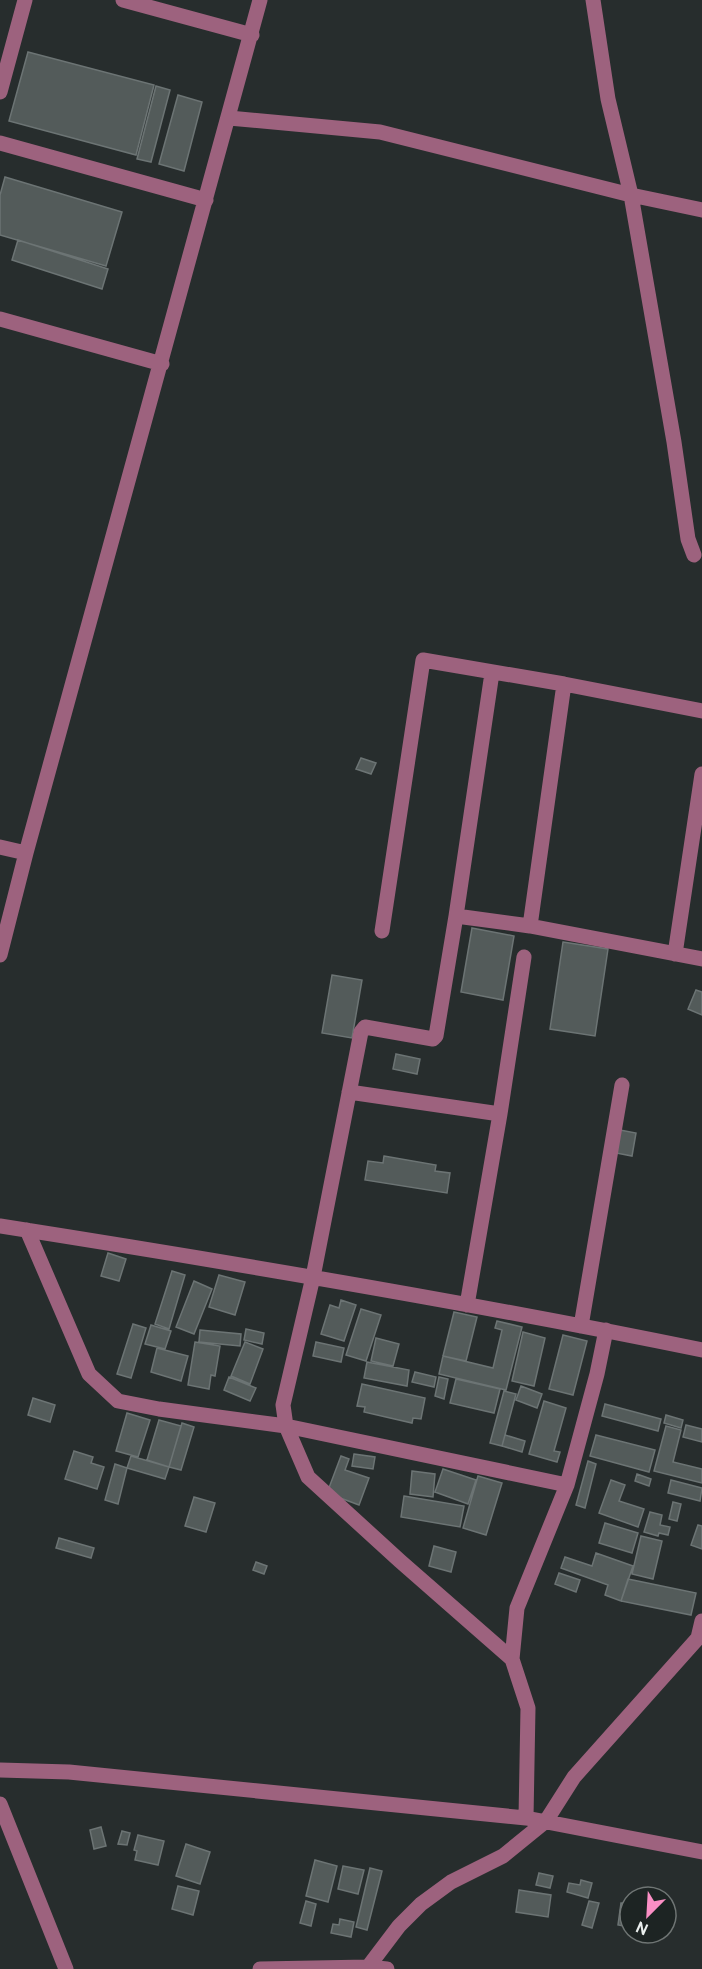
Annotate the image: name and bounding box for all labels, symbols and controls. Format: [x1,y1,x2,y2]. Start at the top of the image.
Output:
north arrow [618,1885,678,1945]
text: N [633,1915,652,1938]

